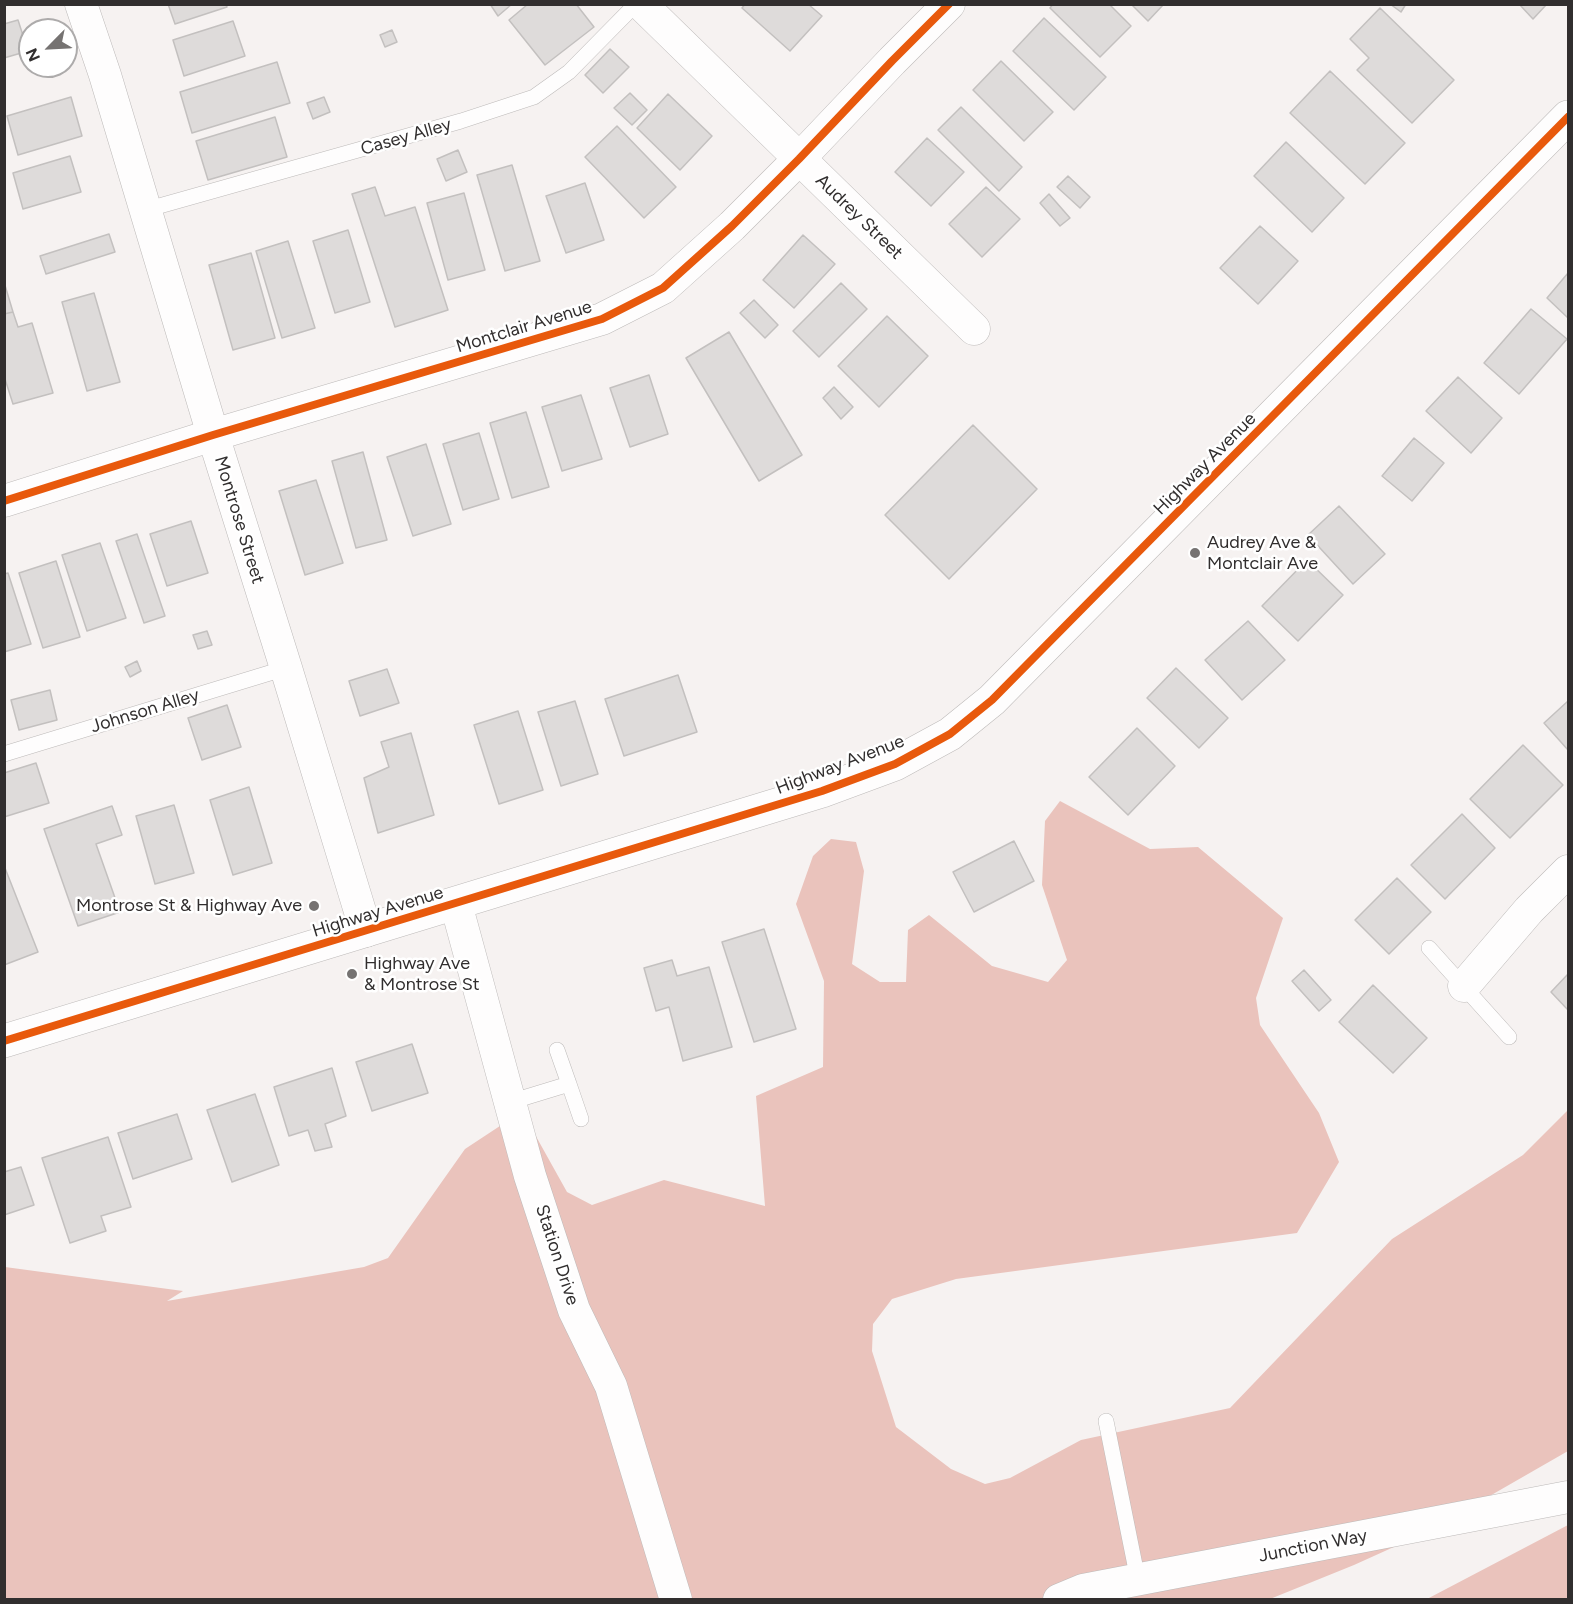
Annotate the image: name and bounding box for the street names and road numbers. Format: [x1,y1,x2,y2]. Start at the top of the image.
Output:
street label: Casey Alley [358,114,454,160]
street label: Audrey Street [811,170,907,264]
street label: Montclair Avenue [453,296,595,358]
street label: Highway Avenue [1149,408,1261,520]
street label: Montrose Street [209,454,269,586]
street label: Johnson Alley [88,684,202,738]
street label: Highway Avenue [773,731,907,799]
street label: Highway Avenue [310,882,446,942]
street label: Station Drive [531,1202,583,1308]
street label: Junction Way [1257,1525,1369,1567]

